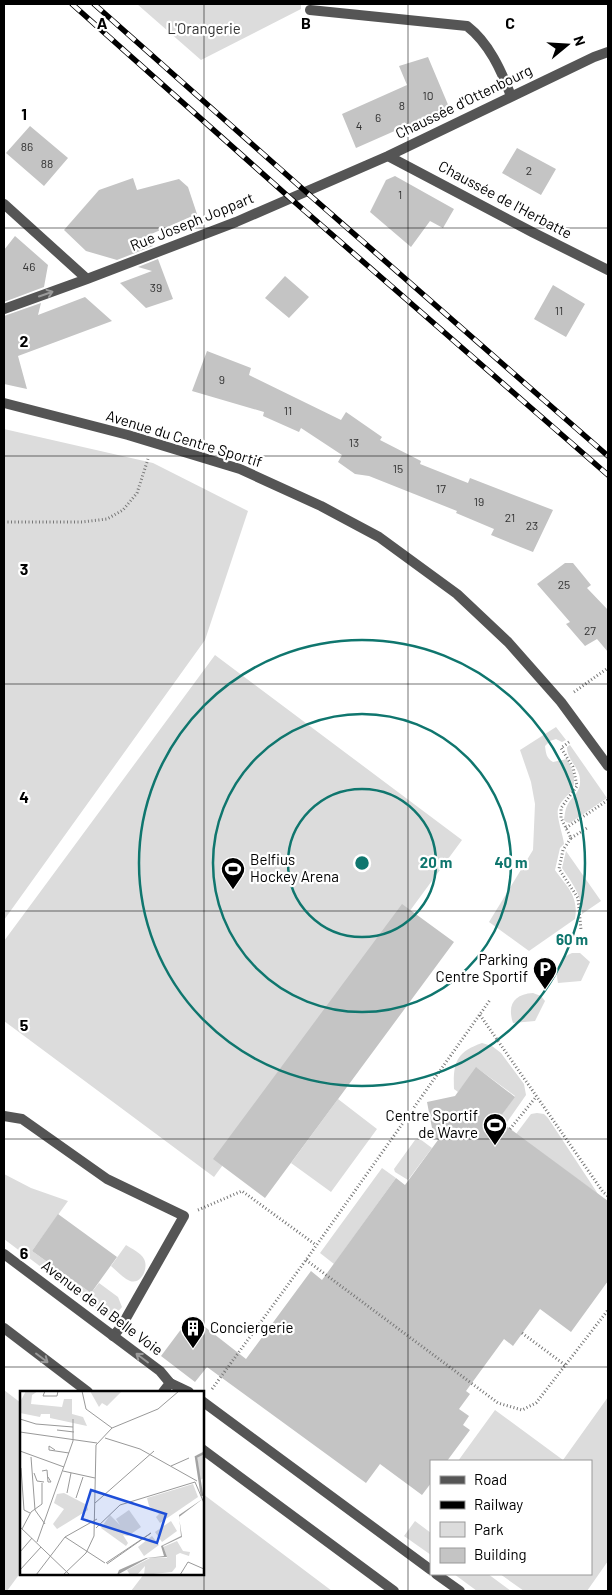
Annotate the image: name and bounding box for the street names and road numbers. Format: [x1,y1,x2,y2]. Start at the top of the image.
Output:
street label: Chaussée d'Ottenbourg [392,60,535,142]
street label: Chaussée de l'Herbatte [436,156,575,242]
street label: Rue Joseph Joppart [127,188,256,254]
street label: Avenue du Centre Sportif [104,406,265,470]
street label: Avenue de la Belle Voie [38,1256,167,1359]

